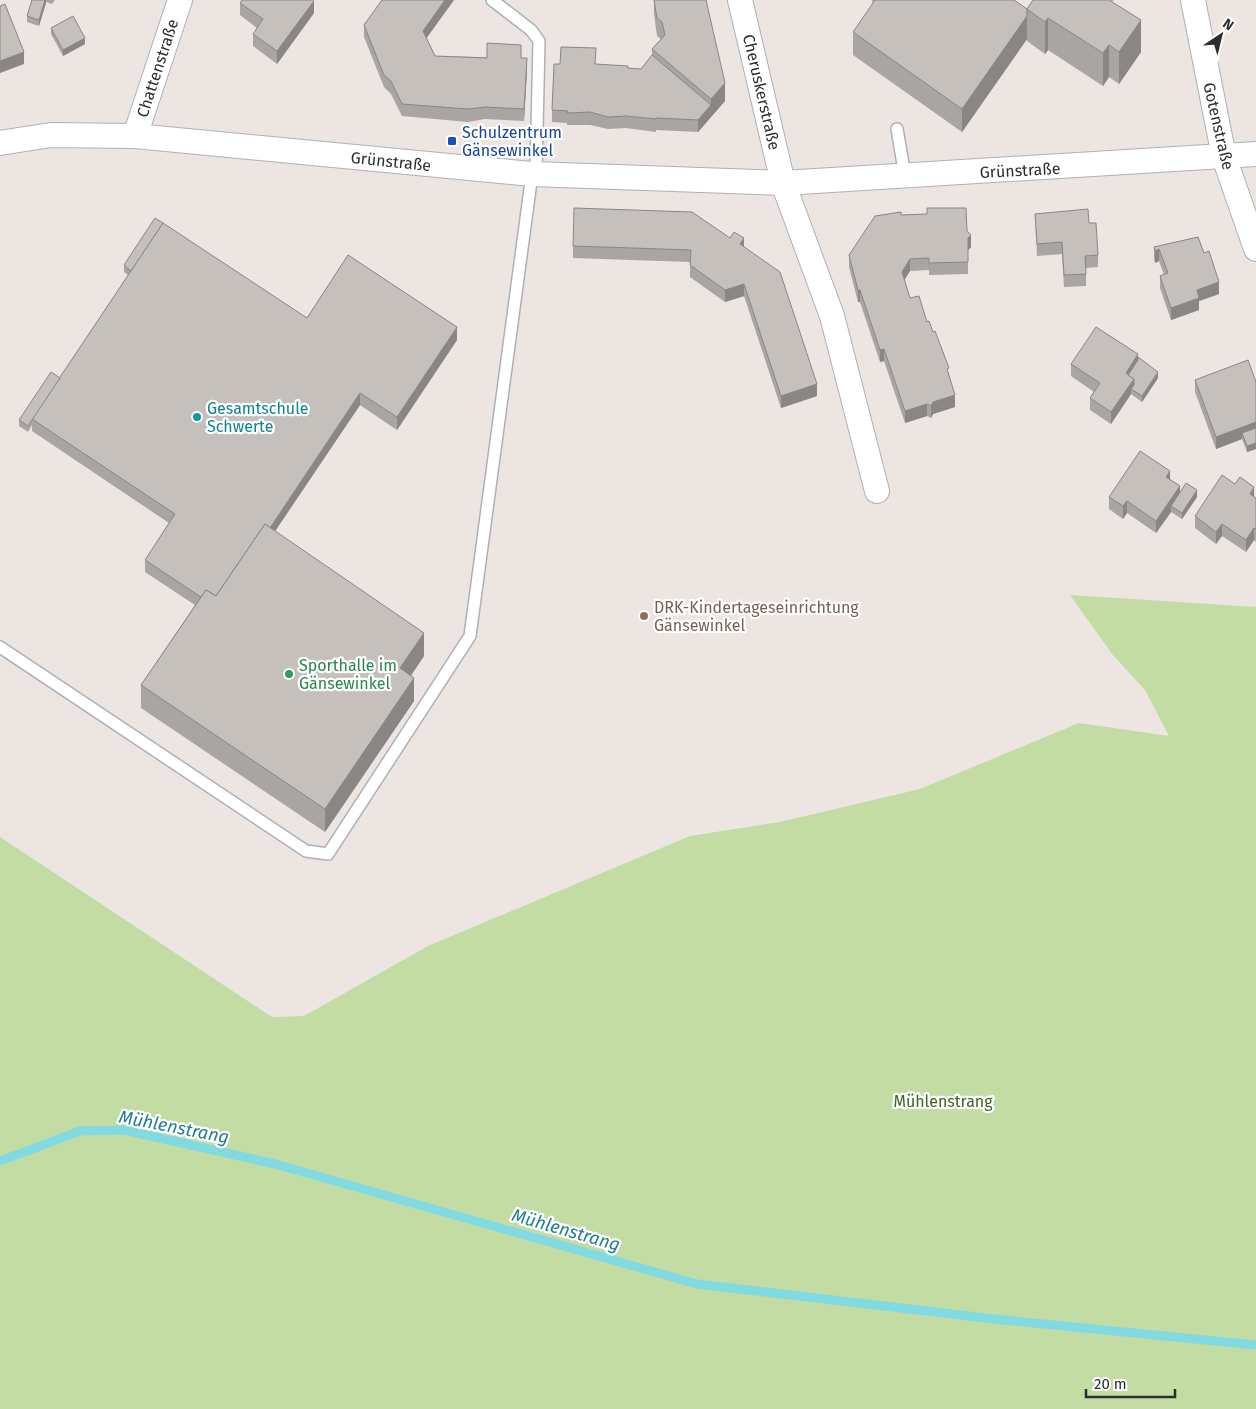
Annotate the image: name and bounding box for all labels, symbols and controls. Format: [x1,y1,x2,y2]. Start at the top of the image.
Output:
north arrow [1196,10,1246,60]
text: N [1219,15,1237,34]
street label: Chattenstraße [133,17,182,120]
street label: Cheruskerstraße [739,32,784,152]
street label: Gotenstraße [1199,81,1238,172]
place label: Schulzentrum Gänsewinkel [462,123,562,160]
marker: Schulzentrum Gänsewinkel [446,135,458,147]
street label: Grünstraße [350,148,432,175]
street label: Grünstraße [979,159,1061,182]
place label: Gesamtschule Schwerte [207,399,308,436]
marker: Gesamtschule Schwerte [191,411,203,423]
place label: DRK-Kindertageseinrichtung Gänsewinkel [654,598,859,635]
marker: DRK-Kindertageseinrichtung Gänsewinkel [638,610,650,622]
place label: Sporthalle im Gänsewinkel [299,656,397,693]
marker: Sporthalle im Gänsewinkel [283,668,295,680]
park label: Mühlenstrang [893,1092,993,1111]
water label: Mühlenstrang [117,1106,231,1148]
water label: Mühlenstrang [509,1204,623,1256]
scale bar [1086,1366,1175,1398]
text: 20 m [1094,1375,1127,1393]

